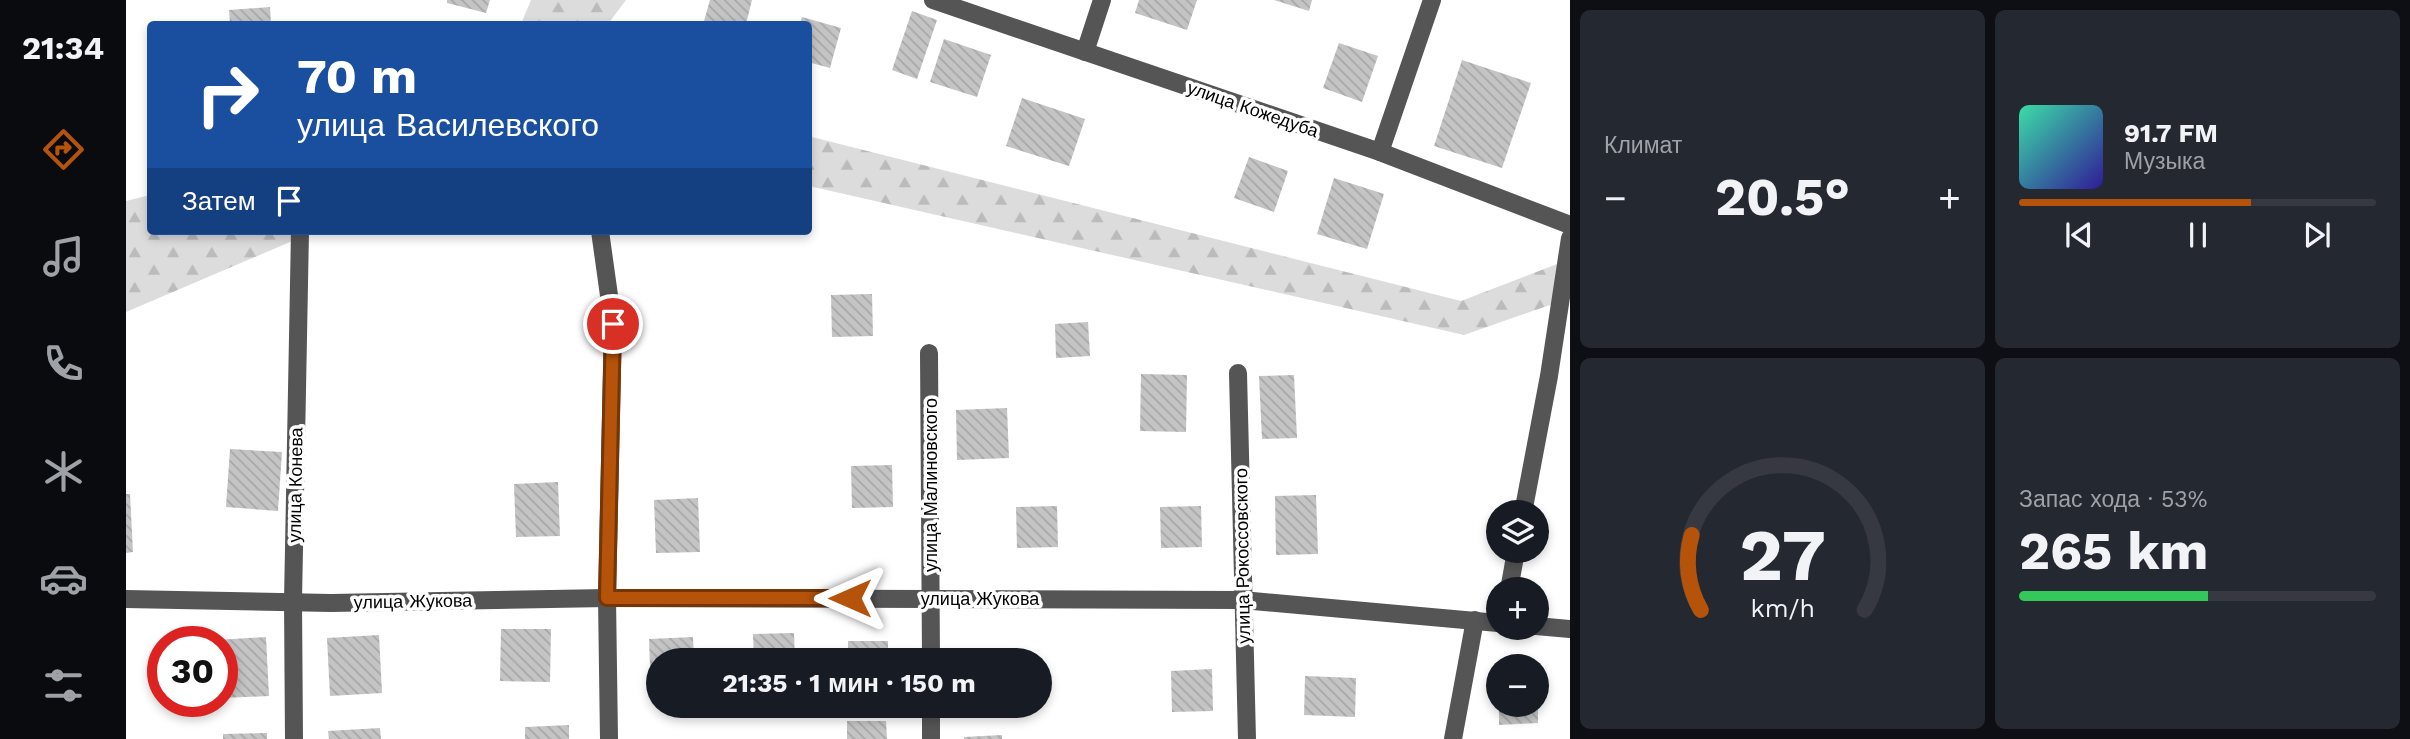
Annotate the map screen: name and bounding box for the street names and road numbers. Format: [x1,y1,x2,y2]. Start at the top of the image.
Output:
street label: улица Кожедуба [1185,77,1322,142]
street label: улица Малиновского [920,398,941,572]
street label: улица Конева [283,426,307,543]
street label: улица Рокоссовского [1230,468,1254,644]
street label: улица Жукова [921,588,1040,609]
street label: улица Жукова [354,589,473,613]

